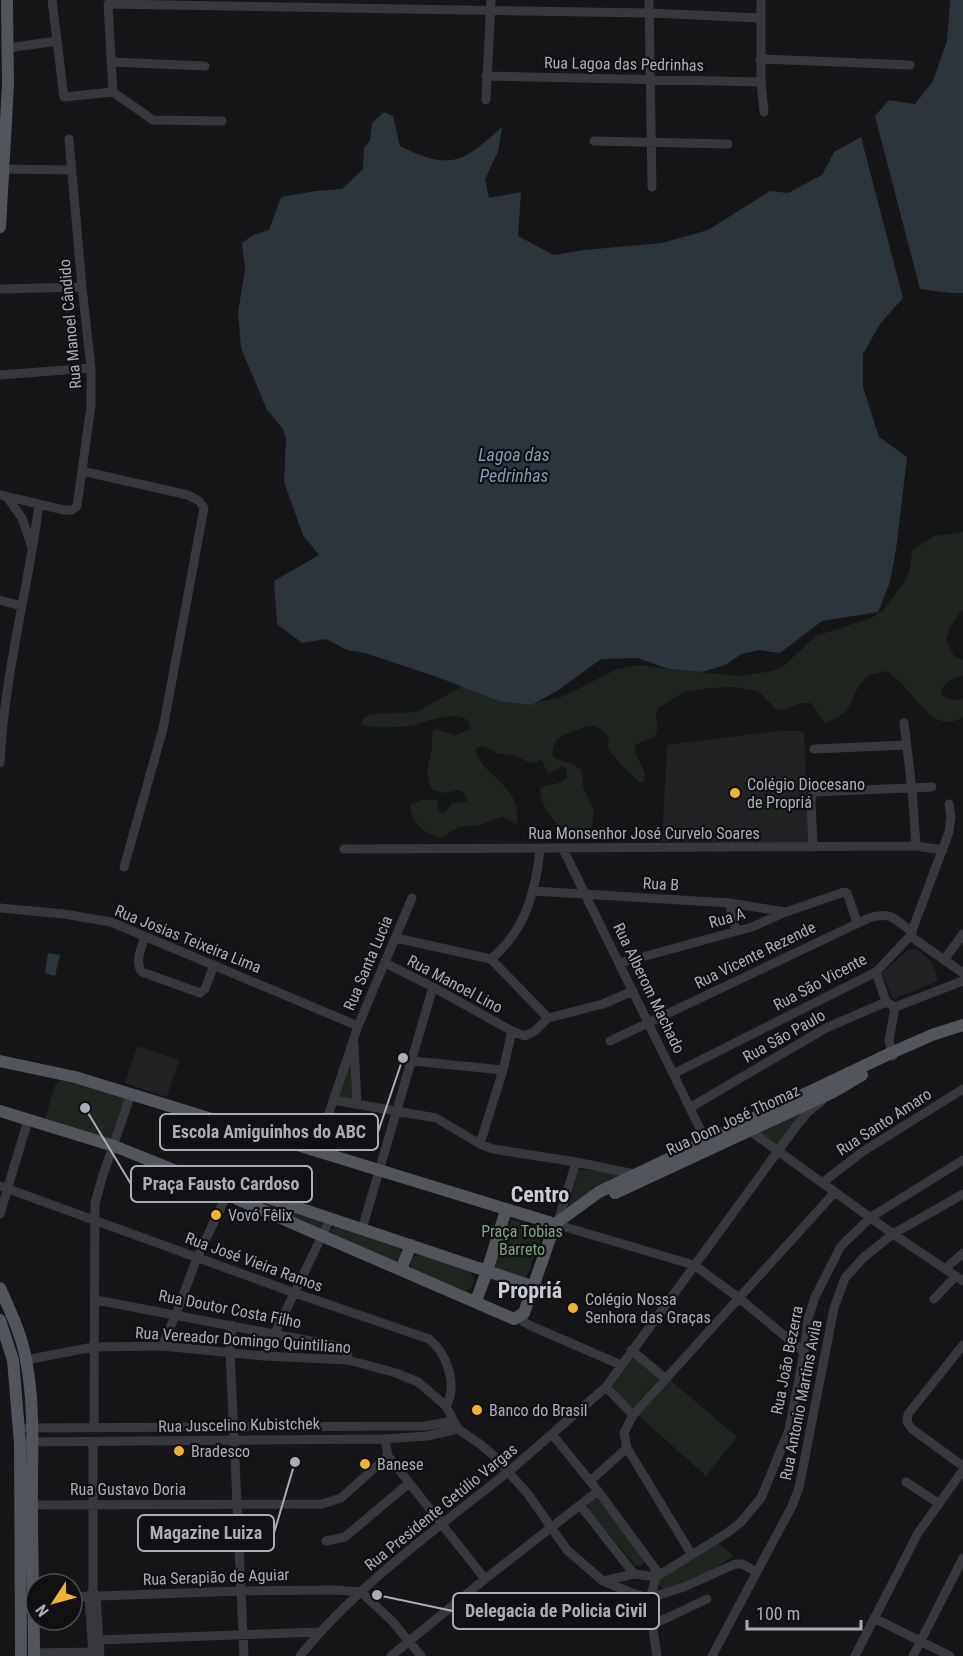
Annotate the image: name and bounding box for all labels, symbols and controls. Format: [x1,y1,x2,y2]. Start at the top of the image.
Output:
street label: Rua Lagoa das Pedrinhas [544,53,704,75]
street label: Rua Manoel Cândido [55,258,85,390]
water label: Lagoa das Pedrinhas [478,444,550,486]
place label: Colégio Diocesano de Propriá [747,775,865,812]
marker: Colégio Diocesano de Propriá [728,786,742,800]
street label: Rua Monsenhor José Curvelo Soares [528,824,760,843]
street label: Rua B [642,874,680,894]
street label: Rua Josias Teixeira Lima [112,901,264,977]
street label: Rua A [707,904,747,932]
street label: Rua Santa Lucia [340,913,396,1013]
street label: Rua Vicente Rezende [691,917,819,993]
street label: Rua Alberom Machado [609,920,689,1056]
street label: Rua São Vicente [770,949,870,1015]
street label: Rua Manoel Lino [404,951,506,1017]
street label: Rua São Paulo [740,1006,828,1066]
street label: Rua Dom José Thomaz [663,1081,803,1159]
street label: Rua Santo Amaro [833,1084,935,1160]
callout: Escola Amiguinhos do ABC [160,1114,378,1150]
text: Escola Amiguinhos do ABC [172,1121,366,1142]
callout: Praça Fausto Cardoso [131,1166,312,1202]
text: Praça Fausto Cardoso [143,1173,300,1194]
district label: Centro [511,1182,569,1207]
place label: Vovó Fêlix [228,1206,292,1225]
marker: Vovó Fêlix [209,1208,223,1222]
park label: Praça Tobias Barreto [481,1222,563,1259]
street label: Rua José Vieira Ramos [183,1228,325,1296]
district label: Propriá [498,1278,562,1303]
street label: Rua Doutor Costa Filho [157,1286,303,1332]
place label: Colégio Nossa Senhora das Graças [585,1290,711,1327]
marker: Colégio Nossa Senhora das Graças [566,1301,580,1315]
street label: Rua João Bezerra [767,1304,807,1416]
street label: Rua Antonio Martins Avila [776,1318,826,1482]
street label: Rua Vereador Domingo Quintiliano [134,1323,352,1357]
place label: Banco do Brasil [489,1401,587,1420]
marker: Banco do Brasil [470,1403,484,1417]
street label: Rua Juscelino Kubistchek [158,1414,321,1436]
street label: Rua Presidente Getúlio Vargas [361,1440,521,1574]
place label: Bradesco [191,1442,250,1461]
marker: Bradesco [172,1444,186,1458]
place label: Banese [377,1455,423,1474]
marker: Banese [358,1457,372,1471]
street label: Rua Gustavo Doria [70,1480,186,1499]
callout: Magazine Luiza [138,1515,274,1551]
text: Magazine Luiza [150,1522,262,1543]
street label: Rua Serapião de Aguiar [142,1565,290,1589]
north arrow [24,1572,84,1632]
callout: Delegacia de Policia Civil [453,1593,659,1629]
scale bar [747,1593,861,1631]
text: Delegacia de Policia Civil [465,1600,647,1621]
text: N [32,1601,53,1620]
text: 100 m [756,1603,800,1624]

